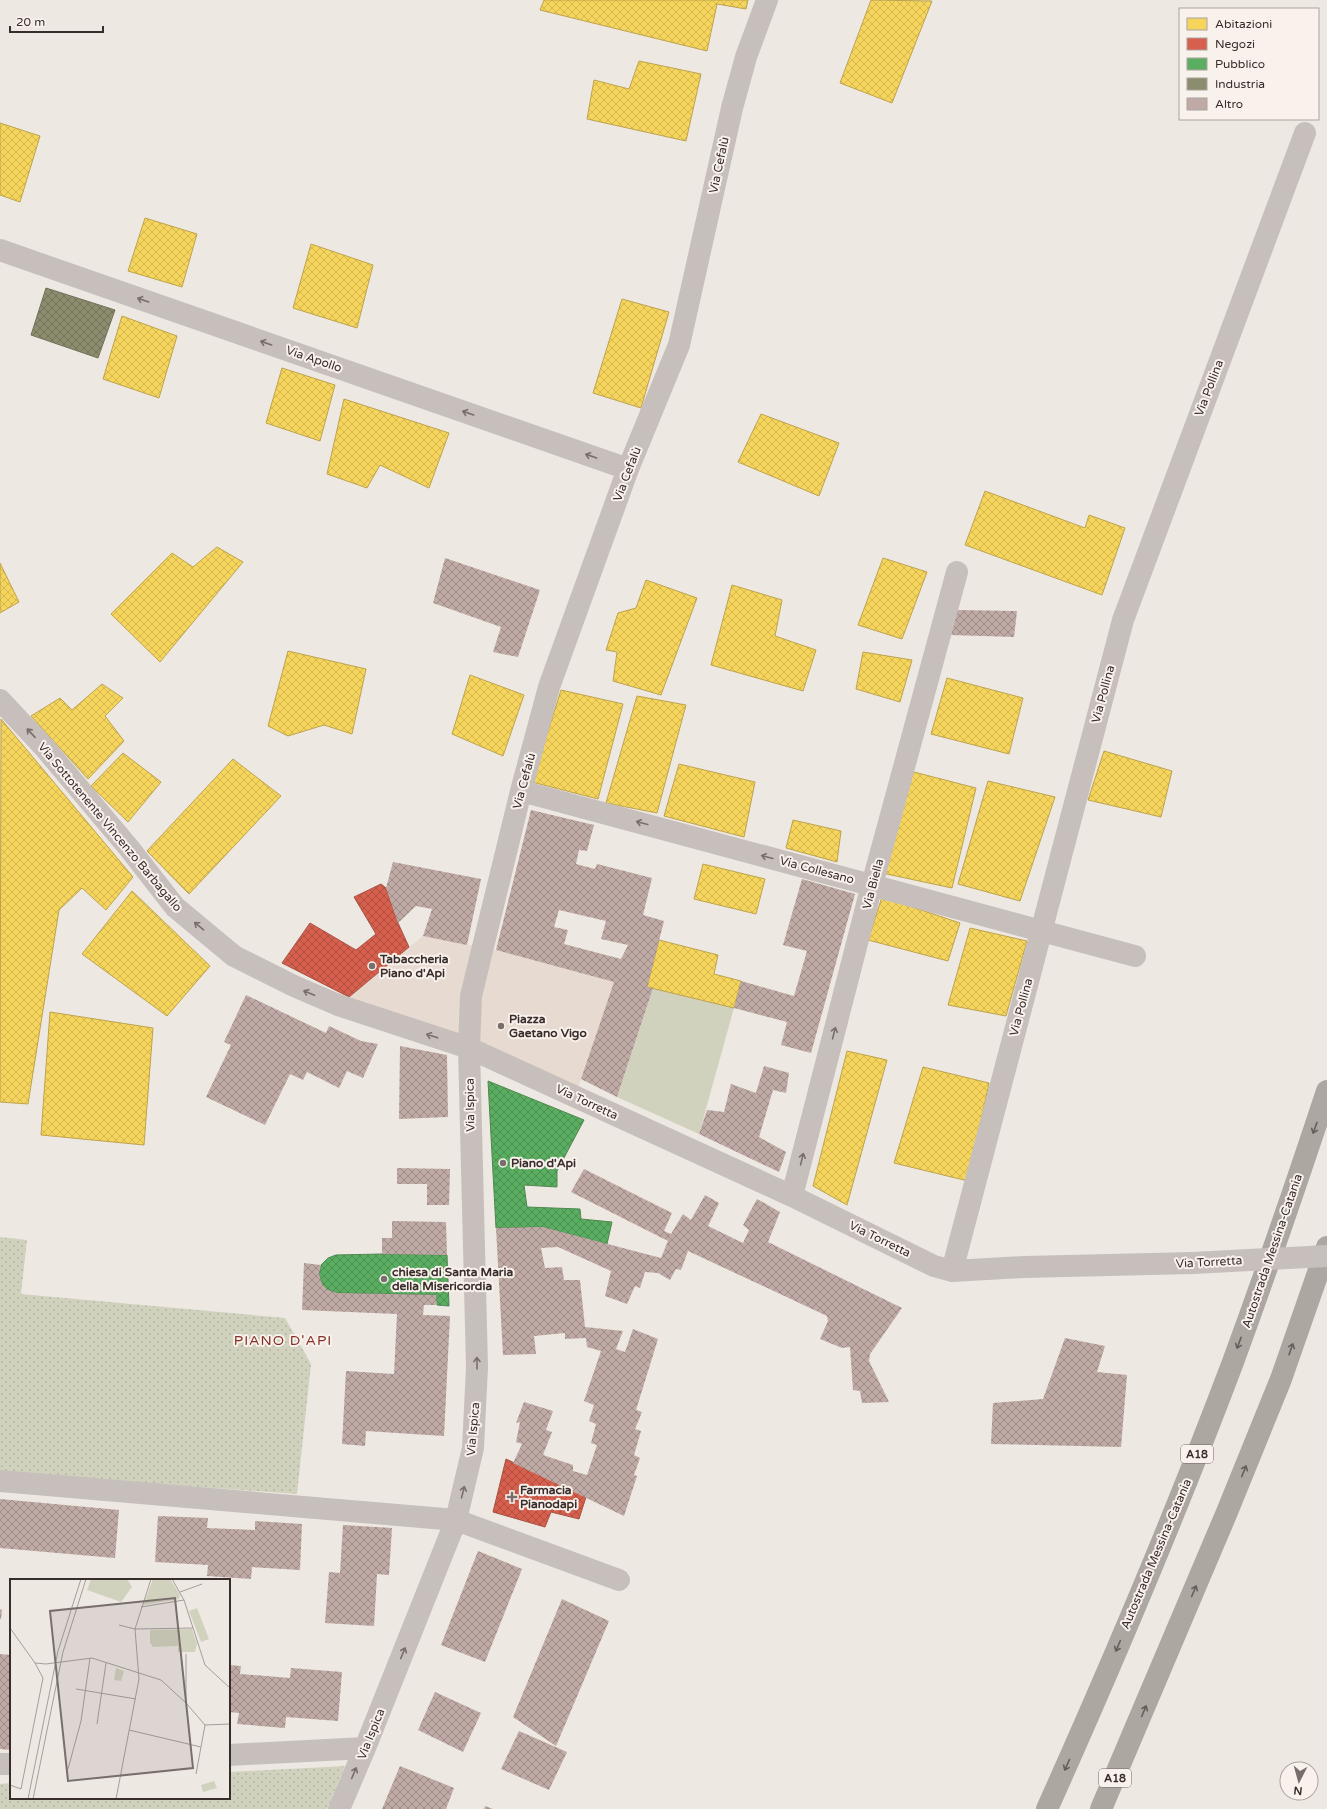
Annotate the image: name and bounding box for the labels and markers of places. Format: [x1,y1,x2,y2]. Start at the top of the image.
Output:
place label: Tabaccheria Piano d'Api [379,952,449,981]
marker: Tabaccheria Piano d'Api [367,961,377,971]
place label: Piazza Gaetano Vigo [509,1012,587,1041]
marker: Piazza Gaetano Vigo [496,1021,506,1031]
place label: Piano d'Api [511,1156,576,1171]
marker: Piano d'Api [498,1158,508,1168]
place label: chiesa di Santa Maria della Misericordia [392,1265,513,1293]
marker: chiesa di Santa Maria della Misericordia [379,1274,389,1284]
place label: Farmacia Pianodapi [520,1483,577,1512]
marker: Farmacia Pianodapi [507,1492,517,1502]

